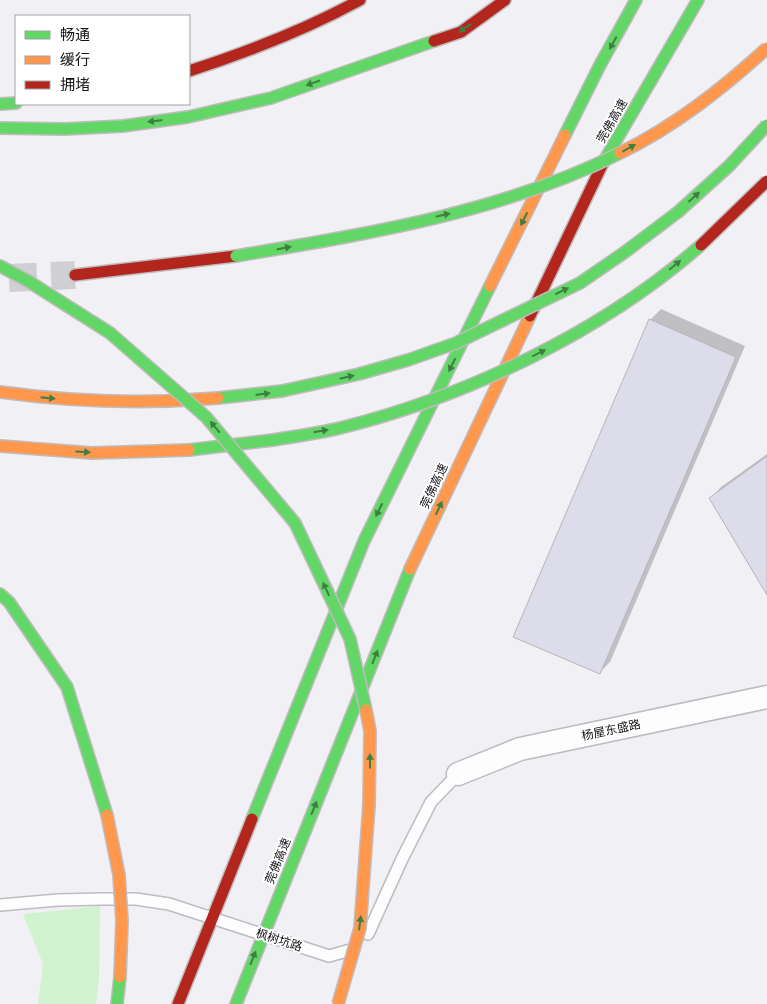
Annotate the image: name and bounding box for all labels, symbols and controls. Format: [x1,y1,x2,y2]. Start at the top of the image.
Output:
legend [15,15,190,105]
one-way arrow [459,23,472,33]
text: 畅通 [60,27,90,43]
one-way arrow [609,35,617,50]
text: 缓行 [60,52,90,68]
text: 拥堵 [60,77,90,93]
one-way arrow [305,79,320,87]
street label: 莞佛高速 [594,97,630,145]
one-way arrow [147,118,163,126]
one-way arrow [622,144,635,153]
one-way arrow [688,191,700,203]
one-way arrow [436,211,451,219]
one-way arrow [520,212,528,226]
one-way arrow [277,244,293,252]
one-way arrow [669,260,682,271]
one-way arrow [555,287,569,295]
one-way arrow [532,349,546,357]
one-way arrow [448,357,456,372]
one-way arrow [339,373,354,381]
one-way arrow [255,390,271,398]
one-way arrow [41,394,57,402]
one-way arrow [210,421,221,433]
one-way arrow [313,427,328,435]
one-way arrow [76,448,92,456]
street label: 莞佛高速 [418,461,450,511]
one-way arrow [435,501,443,515]
one-way arrow [375,503,383,517]
one-way arrow [322,582,330,596]
one-way arrow [371,649,379,664]
street label: 杨屋东盛路 [580,717,642,743]
one-way arrow [366,753,374,769]
one-way arrow [310,800,318,815]
street label: 莞佛高速 [263,836,293,886]
one-way arrow [356,915,364,931]
street label: 枫树坑路 [254,926,304,954]
one-way arrow [250,951,258,966]

